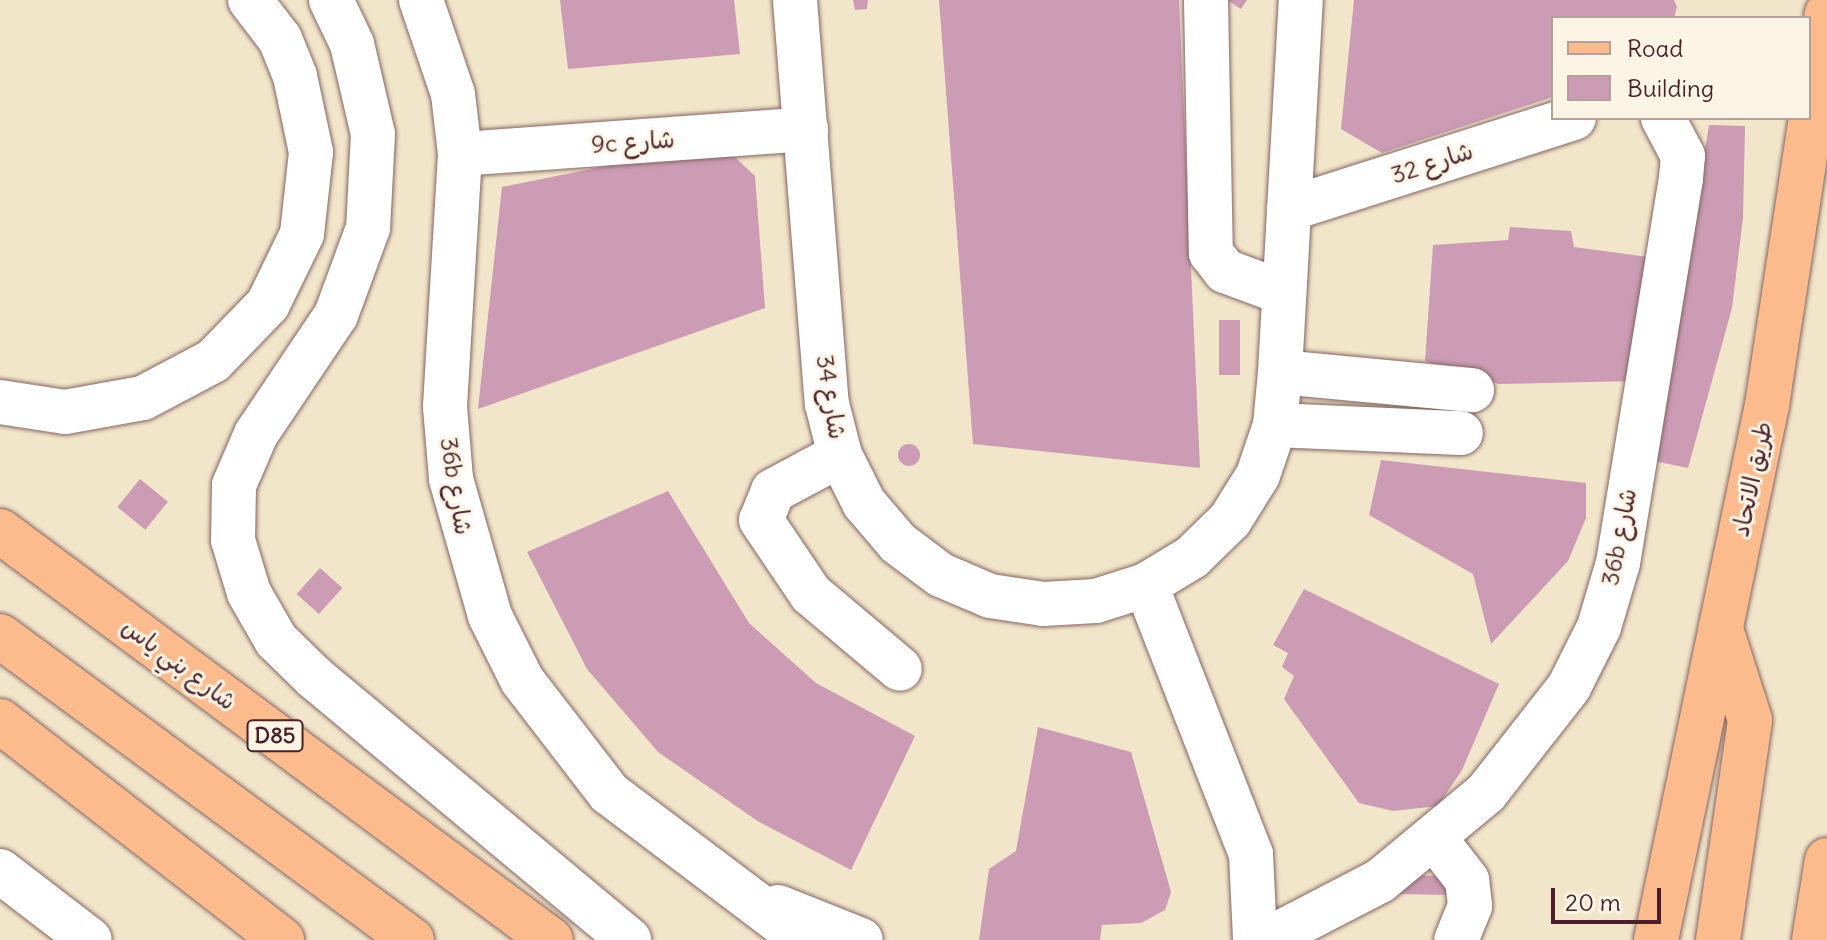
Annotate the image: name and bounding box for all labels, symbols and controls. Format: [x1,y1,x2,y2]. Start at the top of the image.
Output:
legend [1551,16,1811,120]
text: Road [1627,33,1683,63]
text: Building [1627,73,1714,103]
street label: 9c شارع [590,125,676,159]
street label: شارع 32 [1387,136,1477,190]
street label: شارع 34 [810,353,852,441]
street label: طريق الاتحاد [1726,419,1778,539]
street label: 36b شارع [434,435,478,537]
street label: 36b شارع [1595,486,1643,588]
street label: شارع بني ياس [117,612,241,716]
road number: D85 [245,718,305,754]
scale bar [1555,872,1665,922]
text: 20 m [1565,887,1621,917]

